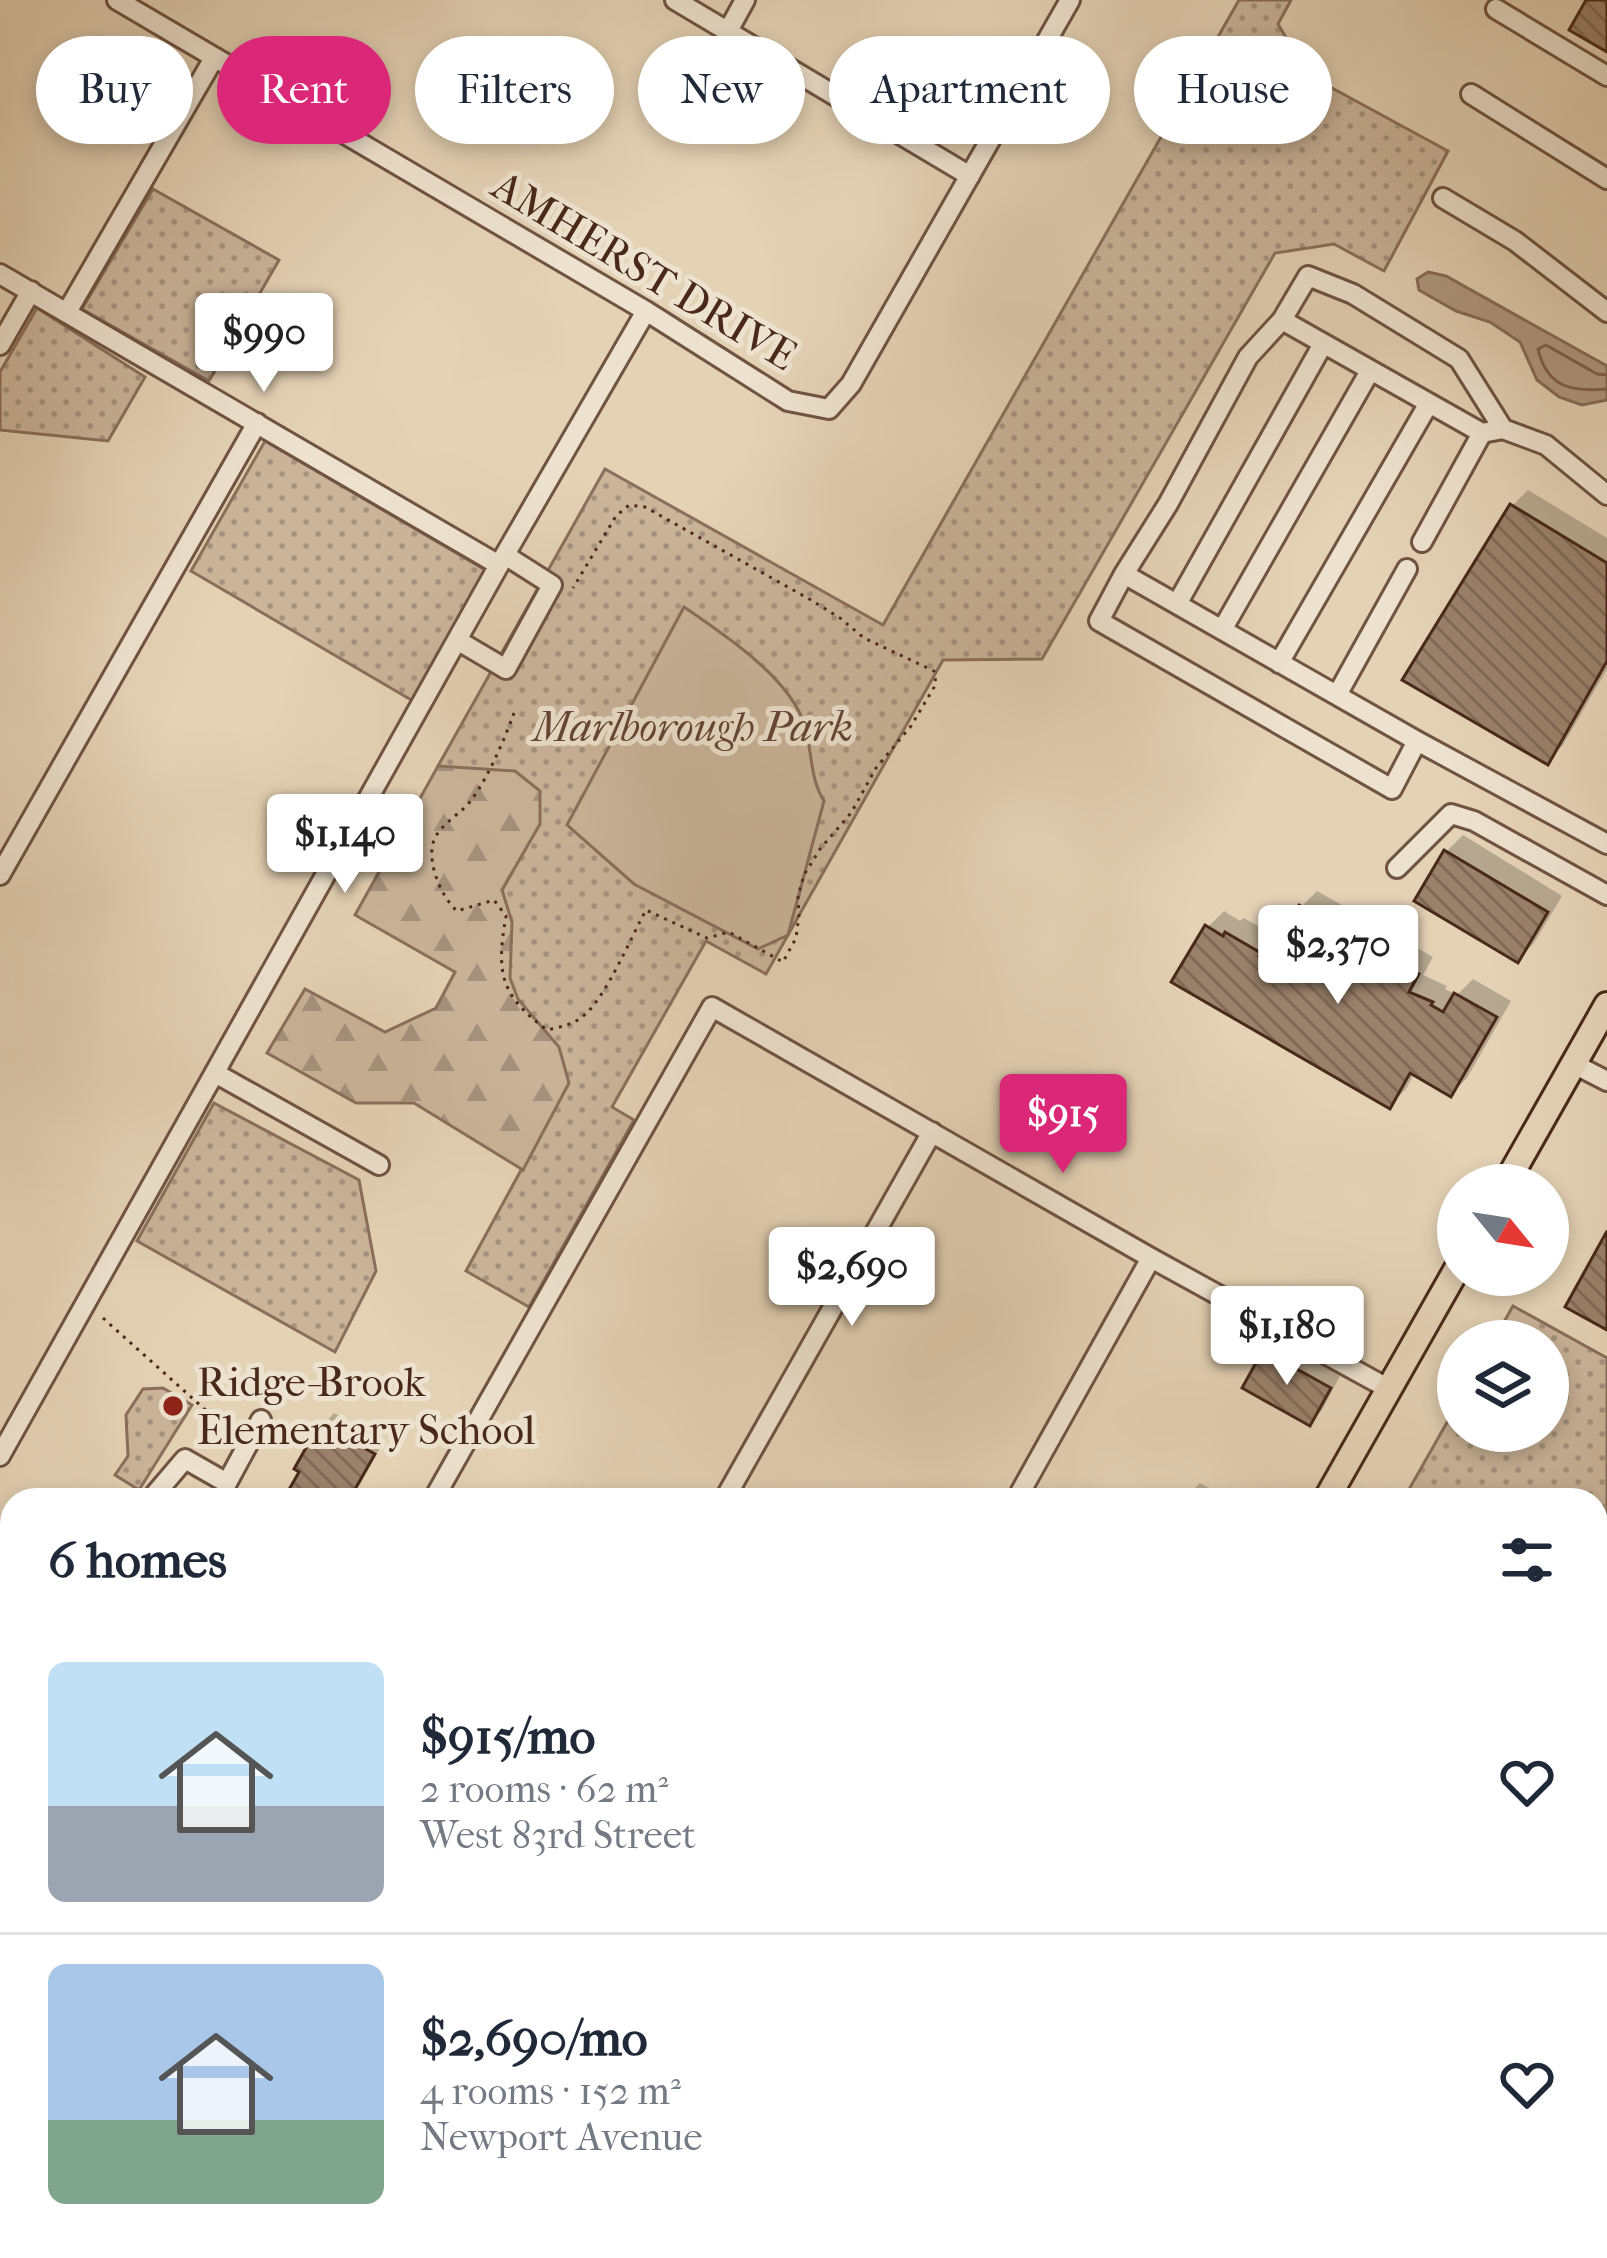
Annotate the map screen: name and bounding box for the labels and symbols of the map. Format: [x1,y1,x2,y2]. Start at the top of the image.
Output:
street label: AMHERST DRIVE [482,160,805,381]
pin: $990 [193,293,335,395]
park label: Marlborough Park [530,703,853,752]
pin: $1,140 [247,794,443,896]
pin: $2,370 [1240,905,1436,1007]
pin: $915 [992,1074,1134,1176]
north arrow [1437,1164,1569,1296]
pin: $2,690 [754,1227,950,1329]
pin: $1,180 [1189,1286,1385,1388]
place label: Ridge-Brook Elementary School [197,1358,535,1455]
marker: Ridge-Brook Elementary School [160,1393,186,1419]

